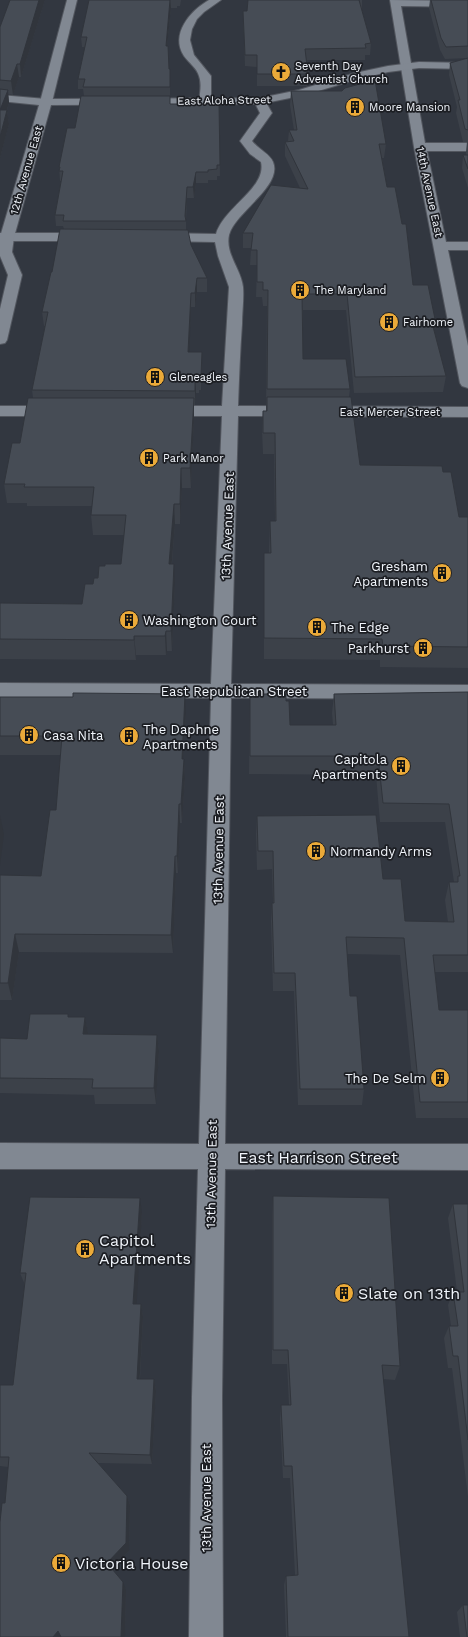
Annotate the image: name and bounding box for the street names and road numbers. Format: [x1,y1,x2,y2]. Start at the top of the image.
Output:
street label: East Aloha Street [177,93,271,108]
street label: 12th Avenue East [8,124,45,216]
street label: 14th Avenue East [414,146,446,239]
street label: East Mercer Street [340,406,441,419]
street label: 13th Avenue East [218,471,237,580]
street label: East Republican Street [161,684,308,699]
street label: 13th Avenue East [210,795,227,904]
street label: 13th Avenue East [203,1119,220,1228]
street label: East Harrison Street [238,1148,398,1167]
street label: 13th Avenue East [199,1443,214,1552]

